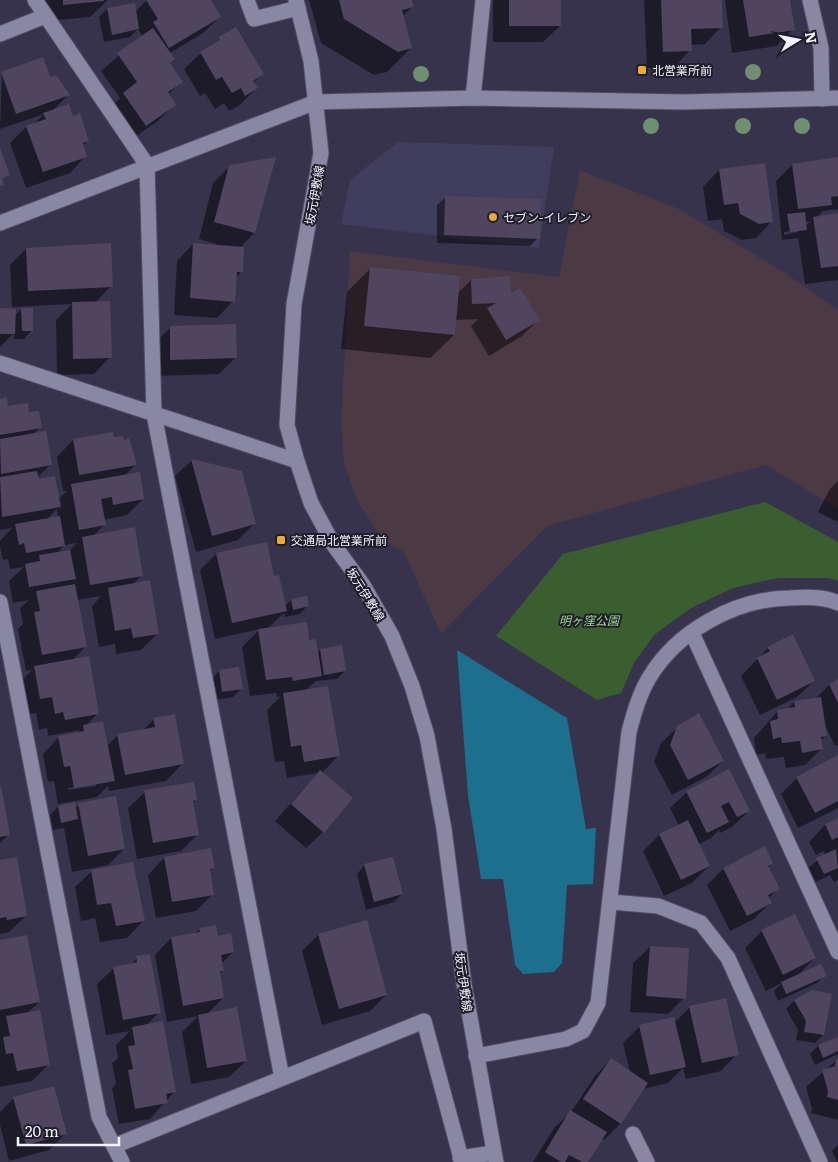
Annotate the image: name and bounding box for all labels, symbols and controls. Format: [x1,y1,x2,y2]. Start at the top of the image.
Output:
north arrow [773,15,823,65]
text: N [801,30,823,45]
place label: 北営業所前 [652,61,712,79]
marker: 北営業所前 [636,64,648,76]
street label: 坂元伊敷線 [300,164,328,226]
place label: セブン-イレブン [503,208,591,226]
marker: セブン-イレブン [487,211,499,223]
place label: 交通局北営業所前 [291,531,387,549]
marker: 交通局北営業所前 [275,534,287,546]
street label: 坂元伊敷線 [342,564,390,624]
park label: 明ヶ窪公園 [559,611,621,629]
street label: 坂元伊敷線 [451,951,477,1013]
scale bar [18,1114,119,1146]
text: 20 m [25,1119,59,1142]

